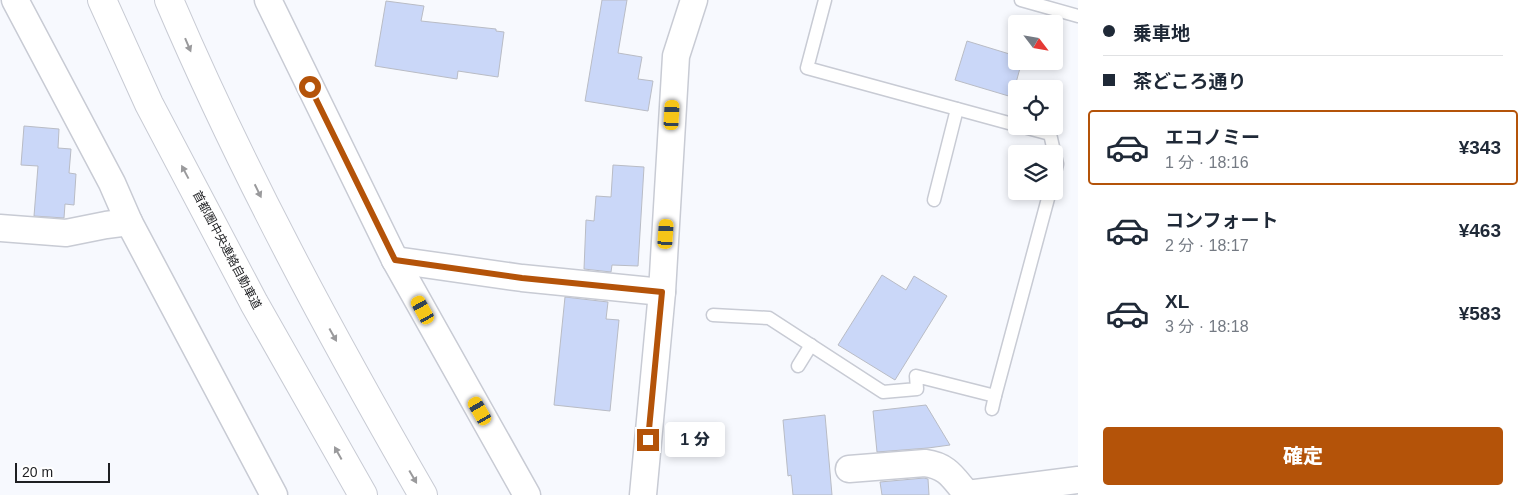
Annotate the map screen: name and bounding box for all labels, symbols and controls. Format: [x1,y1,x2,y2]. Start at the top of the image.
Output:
north arrow [1008,15,1062,70]
map controls [1008,15,1063,200]
text: 乗車地 [1133,23,1190,44]
one-way arrow [184,38,192,53]
text: 茶どころ通り [1133,71,1246,92]
route start [299,76,321,98]
button: locate [1008,80,1063,135]
car [663,100,680,130]
icon: car [1105,125,1150,170]
text: エコノミー [1165,127,1260,148]
text: ¥343 [1459,137,1501,158]
button: layers [1008,145,1063,200]
text: 1 分 · 18:16 [1165,154,1249,171]
one-way arrow [181,165,189,179]
one-way arrow [255,184,263,198]
street label: 首都圏中央連絡自動車道 [190,188,264,312]
icon: car [1105,208,1150,253]
text: コンフォート [1165,210,1278,231]
car [657,219,674,249]
text: ¥463 [1459,220,1501,241]
text: 2 分 · 18:17 [1165,237,1249,254]
icon: car [1105,291,1150,336]
text: XL [1165,291,1189,312]
car [409,293,436,327]
text: ¥583 [1459,303,1501,324]
text: 3 分 · 18:18 [1165,318,1249,335]
one-way arrow [329,328,337,343]
car [466,394,493,428]
callout: 1 分 [666,422,726,458]
button: 確定 [1103,427,1503,485]
route end [637,429,659,451]
text: 1 分 [680,431,710,448]
one-way arrow [334,446,342,460]
scale bar [15,460,110,483]
text: 20 m [22,464,53,480]
one-way arrow [408,471,417,484]

